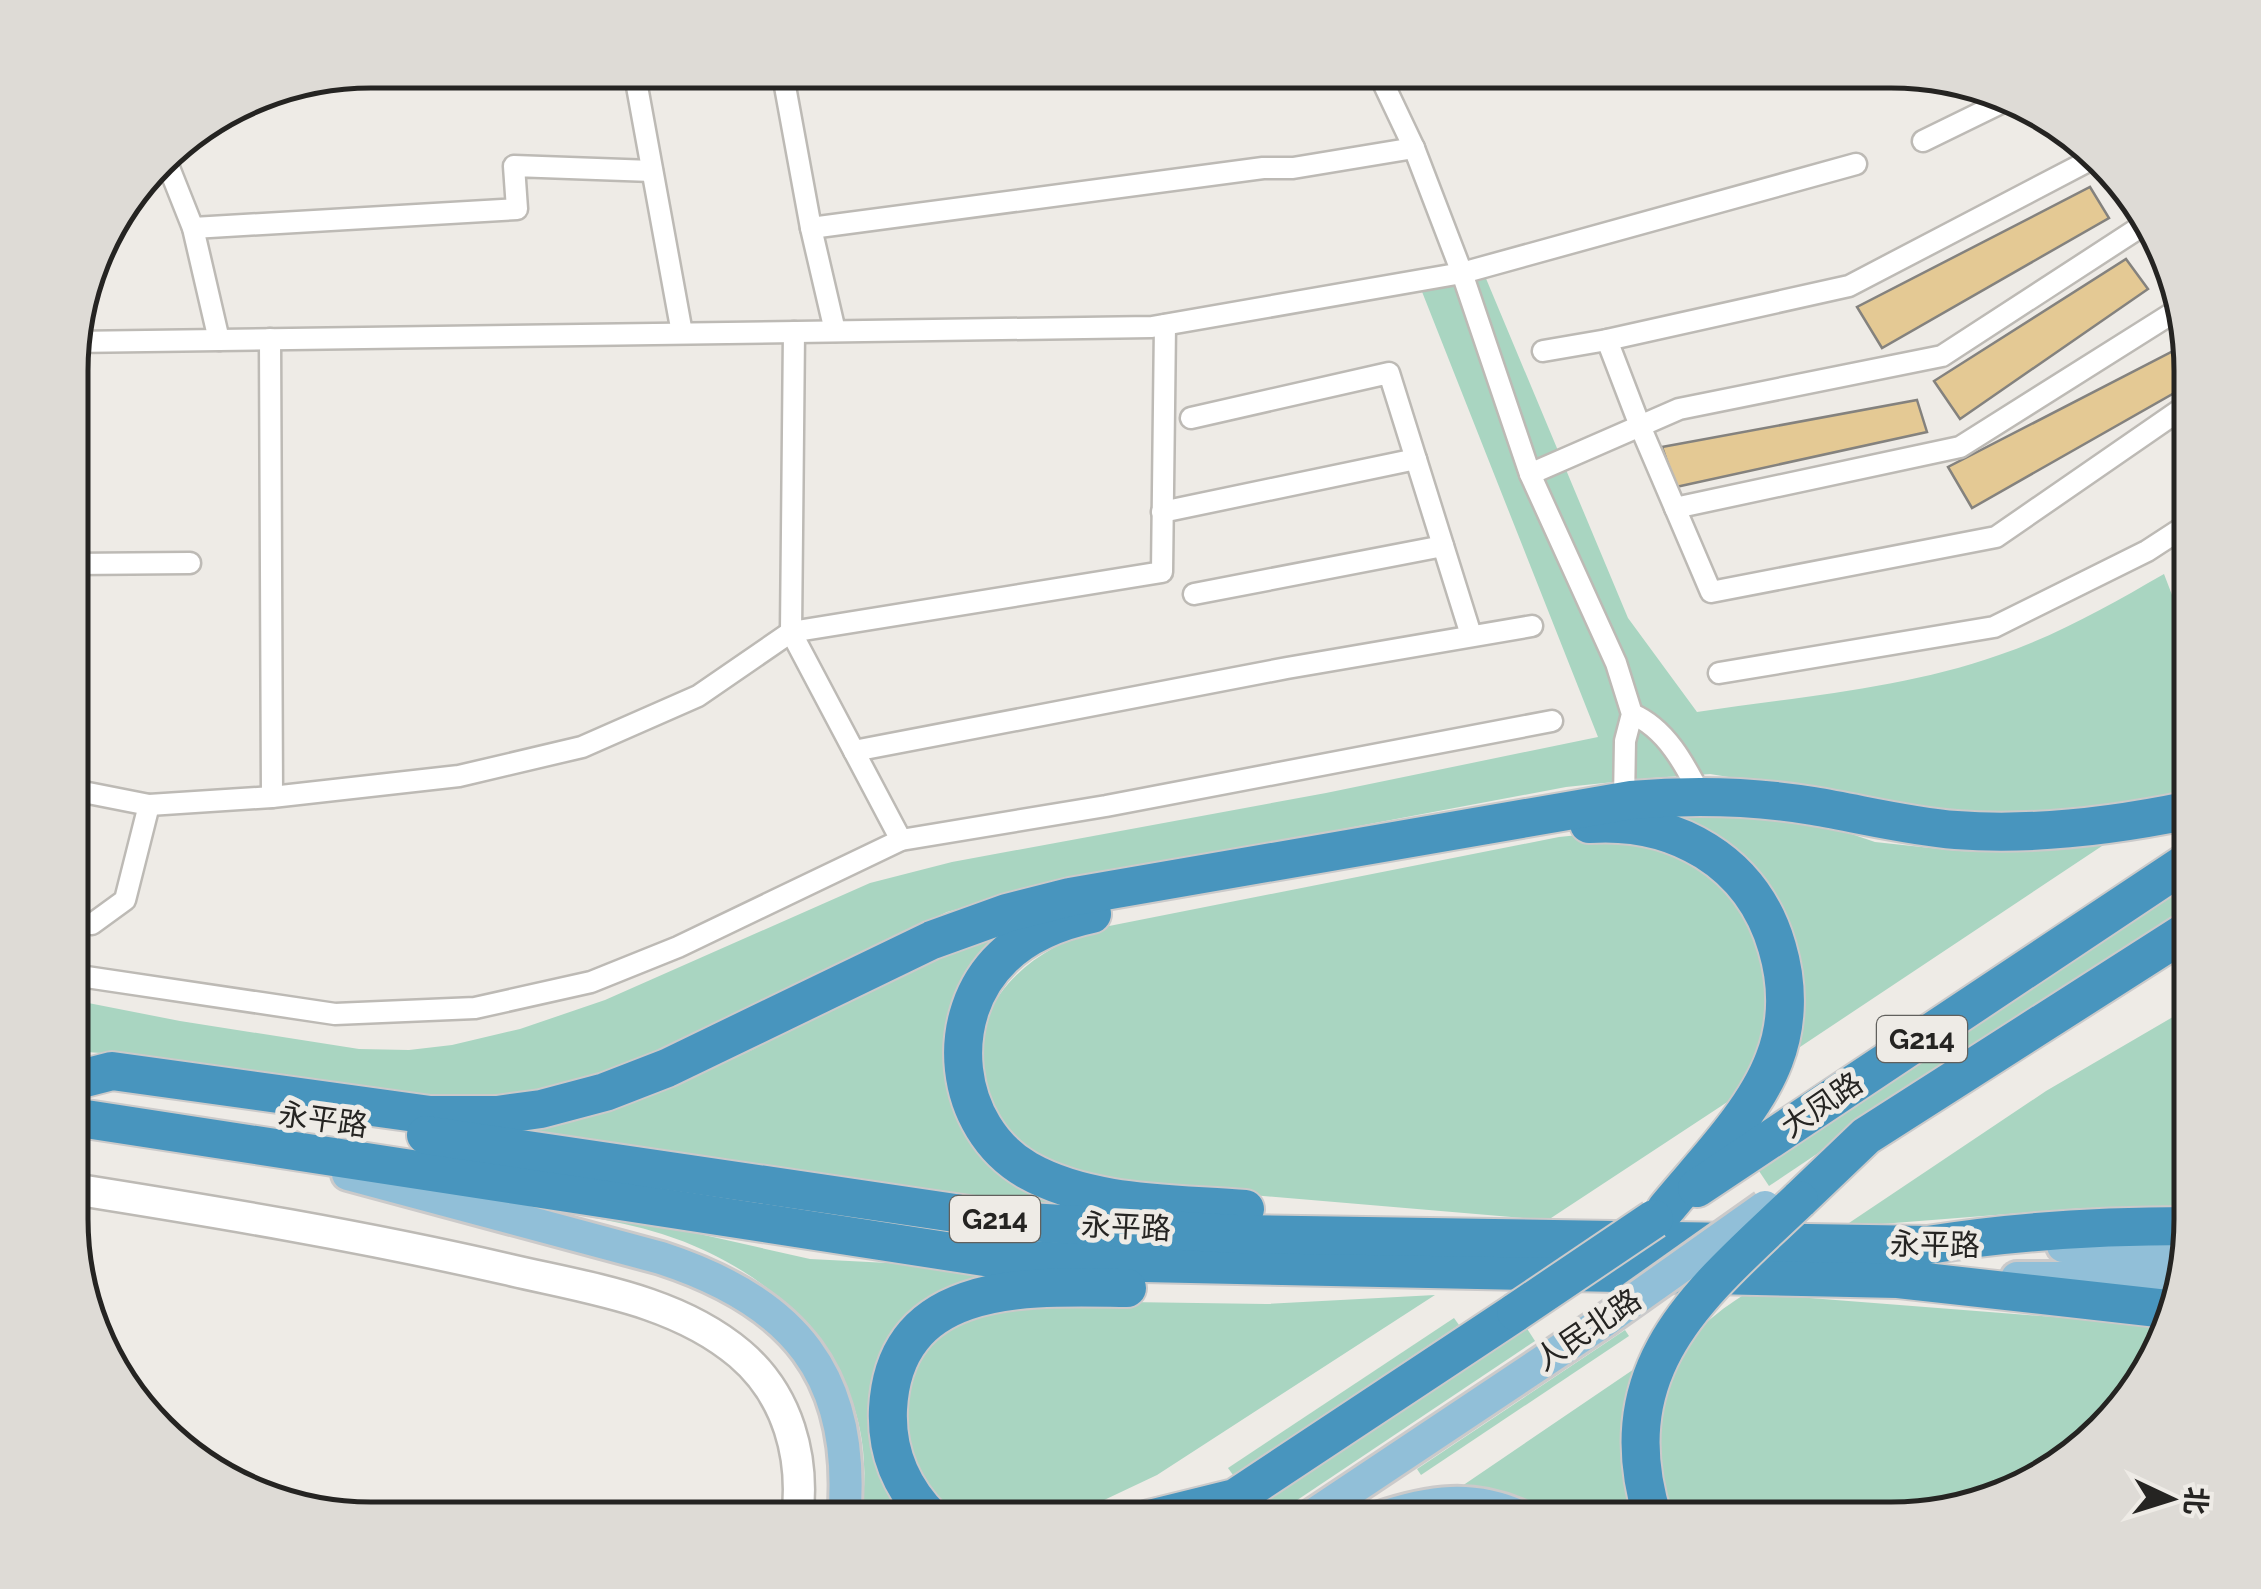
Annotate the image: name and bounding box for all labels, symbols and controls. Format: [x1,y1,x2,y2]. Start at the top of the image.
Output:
road number: G214 [1877,1016,1967,1062]
street label: 大凤路 [1775,1065,1869,1144]
street label: 永平路 [276,1096,370,1143]
road number: G214 [950,1196,1040,1242]
street label: 永平路 [1080,1207,1172,1246]
street label: 永平路 [1890,1226,1980,1263]
street label: 人民北路 [1528,1282,1647,1378]
north arrow [2121,1449,2221,1549]
text: 北 [2178,1486,2213,1516]

